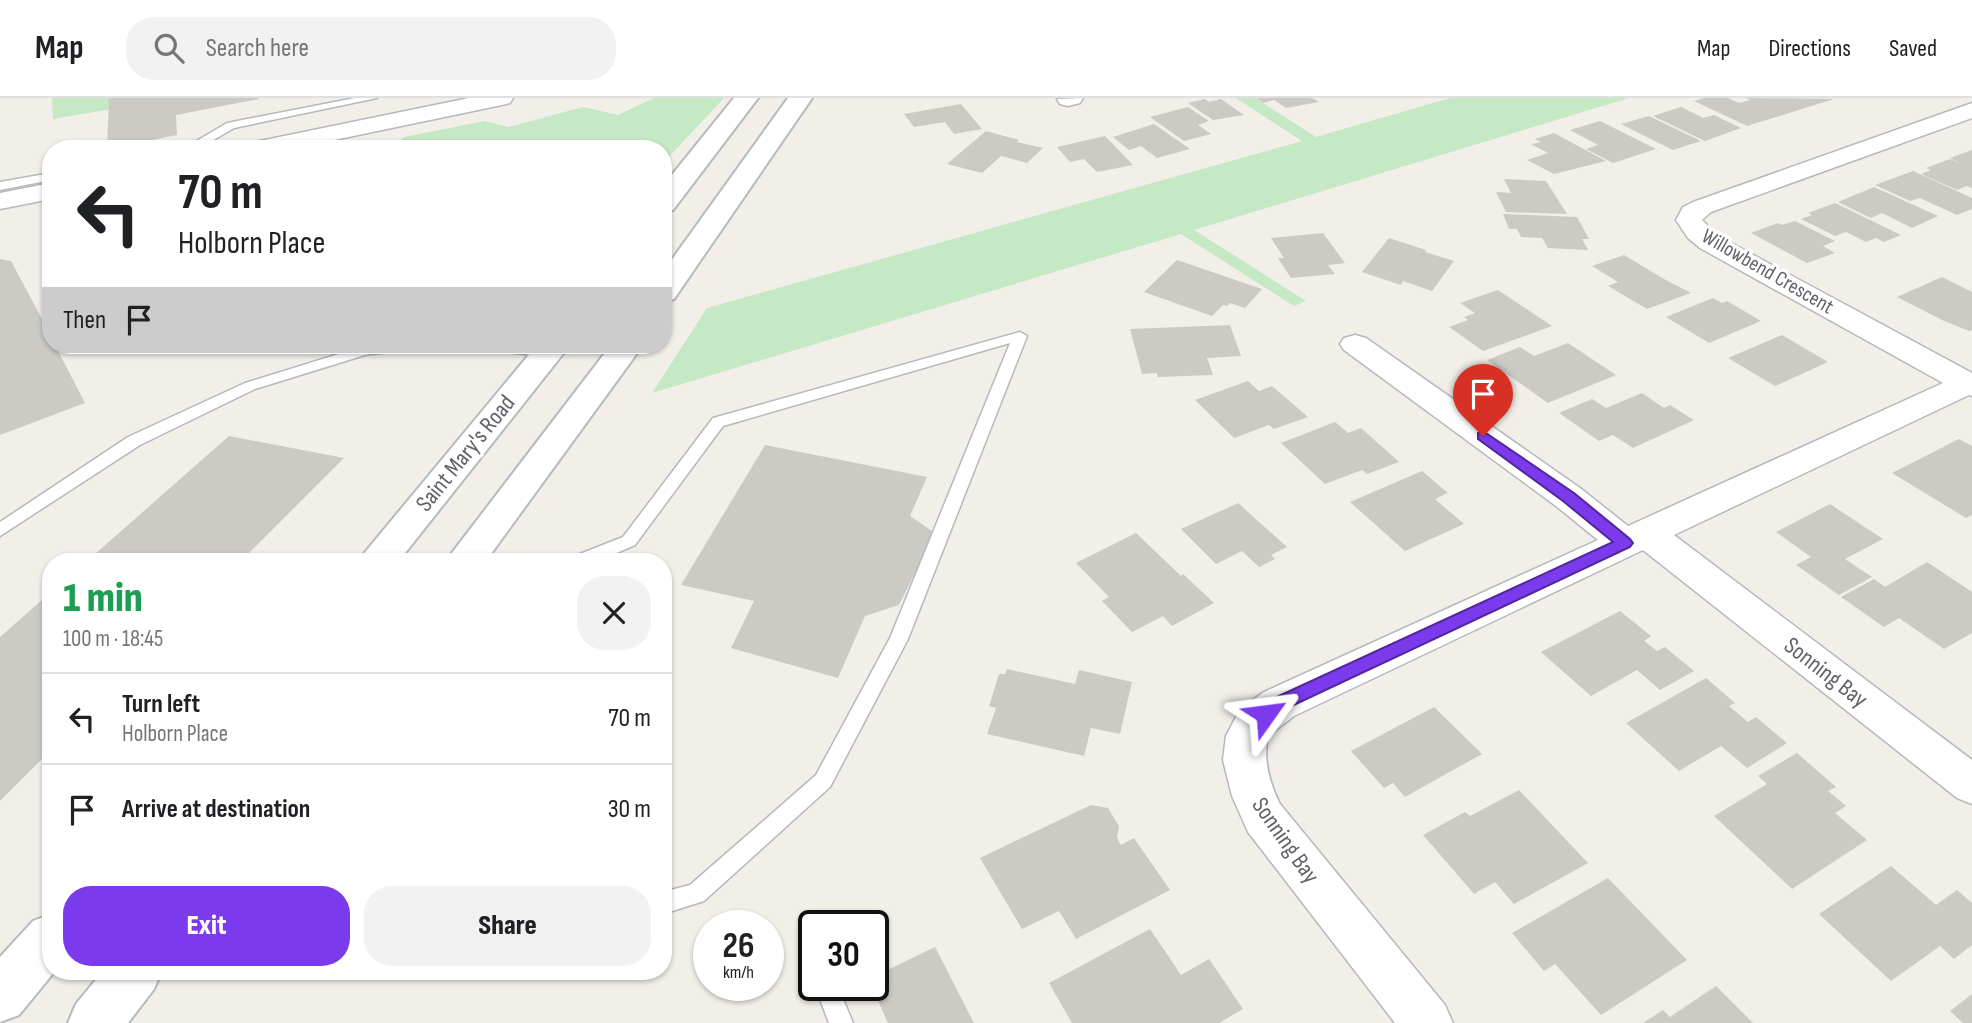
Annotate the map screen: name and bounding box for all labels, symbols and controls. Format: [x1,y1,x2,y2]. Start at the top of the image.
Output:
search box [126,17,616,80]
text: Map [35,28,84,68]
icon: search [150,29,188,67]
text: Search here [206,33,309,64]
text: Map [1697,34,1730,63]
text: Directions [1768,34,1851,63]
text: Saved [1889,34,1937,63]
text: 70 m [178,164,263,223]
icon: left [63,168,154,259]
text: Holborn Place [178,224,325,263]
street label: Willowbend Crescent [1697,224,1838,319]
icon: arrive [120,301,158,339]
text: Then [63,305,106,336]
pin [1453,364,1513,436]
icon: arrive [1464,375,1502,413]
street label: Saint Mary's Road [410,389,521,517]
text: 1 min [63,573,143,624]
button: close [577,576,651,650]
text: 100 m · 18:45 [63,625,163,653]
street label: Sonning Bay [1778,631,1873,714]
position arrow [1229,677,1303,751]
text: Turn left [122,689,200,720]
icon: left [63,700,101,738]
text: 70 m [608,703,651,734]
text: Holborn Place [122,720,228,748]
icon: arrive [63,791,101,829]
street label: Sonning Bay [1246,792,1326,889]
text: Arrive at destination [122,794,310,825]
text: 30 m [608,794,651,825]
button: Exit [63,886,350,966]
button: Share [364,886,651,966]
speed limit sign: 30 [798,910,889,1001]
text: 26 [723,925,754,968]
text: km/h [723,962,754,983]

